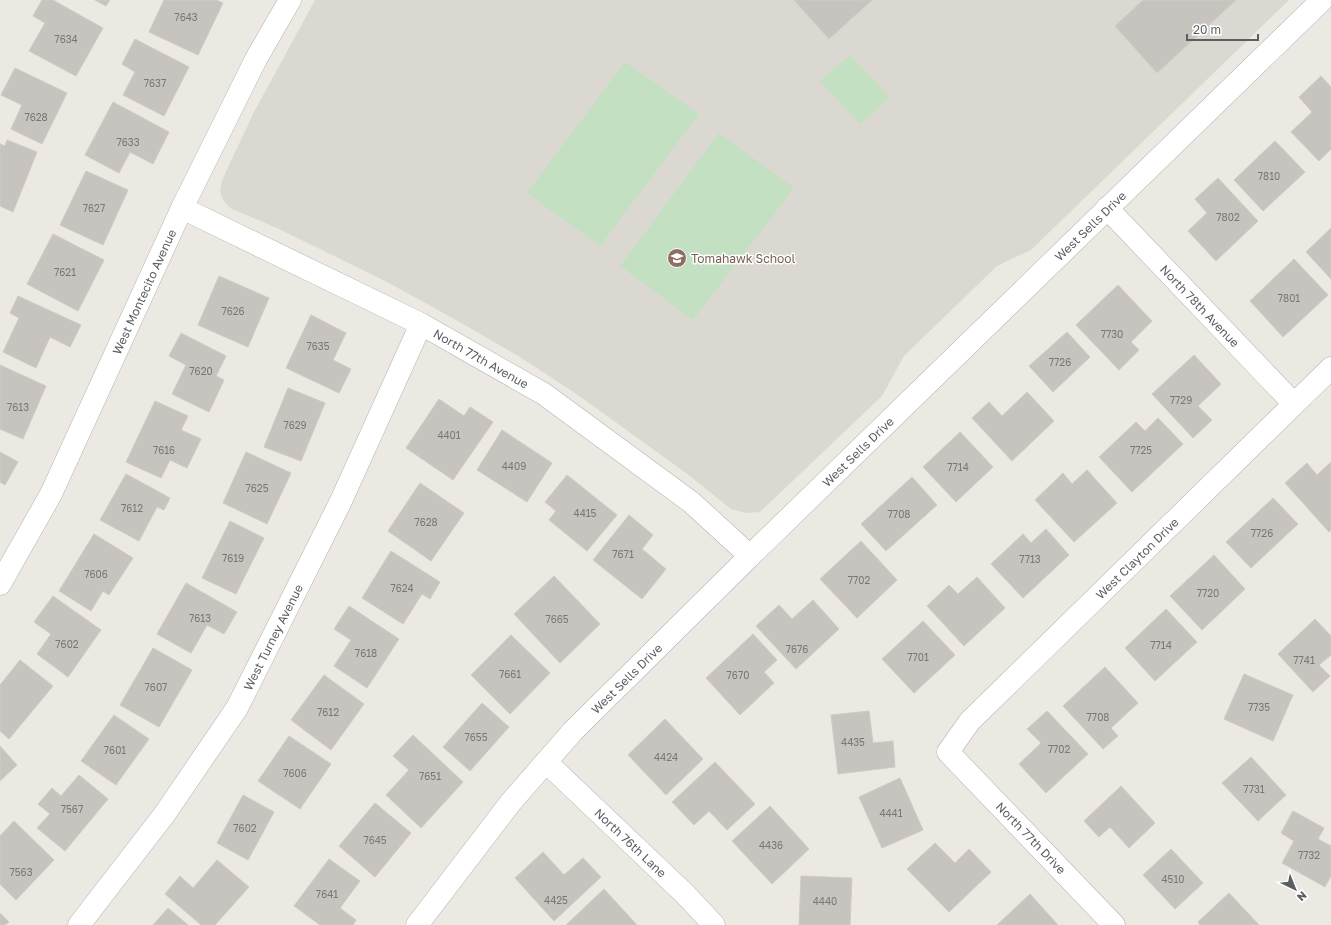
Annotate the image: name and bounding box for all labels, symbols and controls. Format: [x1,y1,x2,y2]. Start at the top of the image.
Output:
house number: 7643 [174,11,198,23]
scale bar [1187,16,1258,42]
text: 20 m [1193,22,1221,37]
house number: 7634 [54,33,78,45]
house number: 7637 [144,77,166,89]
house number: 7628 [24,111,48,123]
house number: 7633 [116,136,140,148]
house number: 7810 [1258,170,1280,182]
street label: West Sells Drive [1051,188,1129,264]
house number: 7627 [83,202,105,214]
house number: 7802 [1216,211,1240,223]
street label: West Montecito Avenue [109,227,179,357]
school or university icon: Tomahawk School [666,247,688,269]
place label: Tomahawk School [691,251,796,266]
street label: North 78th Avenue [1158,262,1243,350]
house number: 7621 [54,266,76,278]
house number: 7801 [1278,292,1300,304]
house number: 7626 [221,305,245,317]
street label: North 77th Avenue [431,325,531,391]
house number: 7730 [1101,328,1123,340]
house number: 7635 [307,340,330,352]
house number: 7726 [1049,356,1071,368]
house number: 7620 [189,365,213,377]
house number: 7729 [1170,394,1192,406]
house number: 7613 [7,401,29,413]
street label: West Sells Drive [819,413,896,489]
house number: 7629 [283,419,307,431]
house number: 4401 [437,429,461,441]
house number: 7616 [153,444,175,456]
house number: 7725 [1130,444,1152,456]
house number: 4409 [502,460,526,472]
house number: 7714 [947,461,969,473]
house number: 7625 [246,482,269,494]
house number: 7612 [121,502,143,514]
house number: 4415 [574,507,597,519]
house number: 7708 [888,508,910,520]
street label: West Clayton Drive [1092,514,1181,602]
house number: 7628 [414,516,438,528]
house number: 7726 [1251,527,1273,539]
house number: 7671 [612,548,634,560]
house number: 7619 [222,552,244,564]
house number: 7713 [1019,553,1041,565]
house number: 7606 [84,568,108,580]
house number: 7702 [848,574,870,586]
street label: West Turney Avenue [240,581,306,693]
house number: 7624 [390,582,414,594]
house number: 7720 [1197,587,1219,599]
house number: 7613 [189,612,211,624]
house number: 7665 [545,613,569,625]
house number: 7602 [55,638,79,650]
house number: 7714 [1150,639,1172,651]
street label: West Sells Drive [588,640,665,717]
house number: 7676 [786,643,808,655]
house number: 7618 [355,647,377,659]
house number: 7701 [907,651,929,663]
house number: 7741 [1293,654,1315,666]
house number: 7661 [499,668,521,680]
house number: 7670 [727,669,749,681]
house number: 7607 [145,681,167,693]
house number: 7735 [1248,701,1270,713]
house number: 7612 [317,706,339,718]
house number: 7708 [1087,711,1109,723]
house number: 7655 [465,731,488,743]
house number: 4435 [841,736,865,748]
house number: 7702 [1048,743,1070,755]
house number: 7601 [104,744,126,756]
house number: 4424 [654,751,678,763]
house number: 7606 [283,767,307,779]
house number: 7651 [419,770,441,782]
house number: 7731 [1243,783,1265,795]
street label: North 77th Drive [993,799,1069,877]
house number: 7567 [61,803,83,815]
street label: North 76th Lane [592,805,670,880]
house number: 4441 [879,807,903,819]
house number: 7602 [233,822,257,834]
house number: 7645 [363,834,387,846]
house number: 4436 [759,839,783,851]
house number: 7732 [1298,849,1320,861]
house number: 7563 [10,866,33,878]
north arrow [1275,869,1315,909]
house number: 4510 [1162,873,1184,885]
house number: 7641 [316,888,338,900]
text: N [1295,889,1310,904]
house number: 4425 [544,894,568,906]
house number: 4440 [813,895,837,907]

